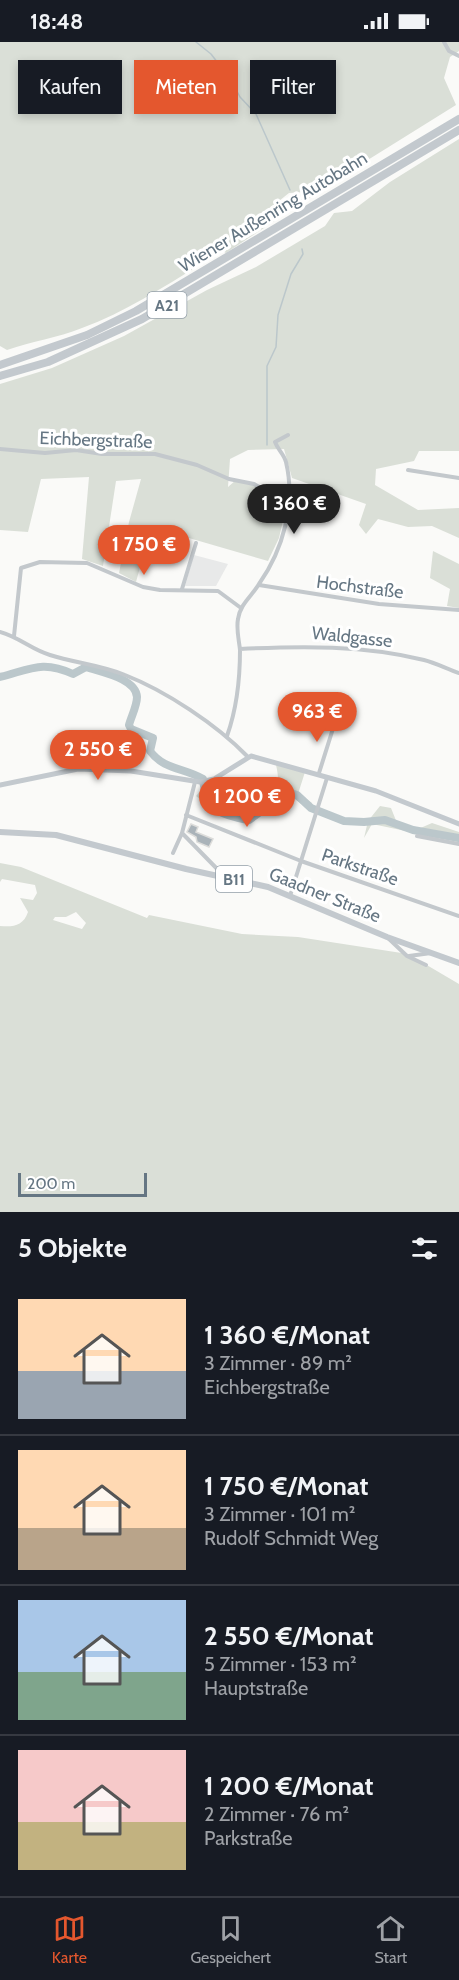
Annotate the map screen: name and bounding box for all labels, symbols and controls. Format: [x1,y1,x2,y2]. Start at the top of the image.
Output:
text: 18:48 [30,8,83,35]
chip: Kaufen [18,60,122,114]
chip: Mieten [134,60,238,114]
chip: Filter [250,60,336,114]
street label: Wiener Außenring Autobahn [175,147,371,277]
road number: A21 [148,292,186,318]
street label: Eichbergstraße [39,427,153,453]
pin: 1 360 € [239,484,349,535]
text: 1 360 € [261,491,327,515]
pin: 1 750 € [89,525,199,576]
text: 1 750 € [112,532,176,556]
street label: Hochstraße [315,571,405,603]
street label: Waldgasse [311,622,393,652]
pin: 963 € [275,692,359,743]
text: 963 € [292,699,342,723]
pin: 2 550 € [43,730,153,781]
text: 2 550 € [64,737,132,761]
pin: 1 200 € [192,777,302,828]
text: 1 200 € [213,784,281,808]
street label: Parkstraße [319,844,401,890]
street label: Gaadner Straße [266,863,384,927]
road number: B11 [216,866,252,892]
scale bar [18,1170,147,1198]
text: 200 m [27,1174,75,1193]
text: 5 Objekte [18,1232,127,1264]
icon: filters [408,1232,441,1265]
text: 1 360 €/Monat [204,1319,370,1351]
icon: home [66,1323,138,1395]
text: 3 Zimmer · 89 m² [204,1351,352,1375]
text: Eichbergstraße [204,1375,330,1399]
text: 1 750 €/Monat [204,1470,369,1502]
icon: home [66,1474,138,1546]
text: 3 Zimmer · 101 m² [204,1502,356,1526]
text: Rudolf Schmidt Weg [204,1526,378,1550]
text: 2 550 €/Monat [204,1620,373,1652]
icon: home [66,1624,138,1696]
text: 5 Zimmer · 153 m² [204,1652,357,1676]
text: Hauptstraße [204,1676,308,1700]
text: 1 200 €/Monat [204,1770,373,1802]
icon: home [66,1774,138,1846]
text: 2 Zimmer · 76 m² [204,1802,349,1826]
text: Parkstraße [204,1826,293,1850]
tab: Karte [52,1912,87,1967]
tab: Gespeichert [190,1912,271,1967]
tab: Start [374,1912,407,1967]

